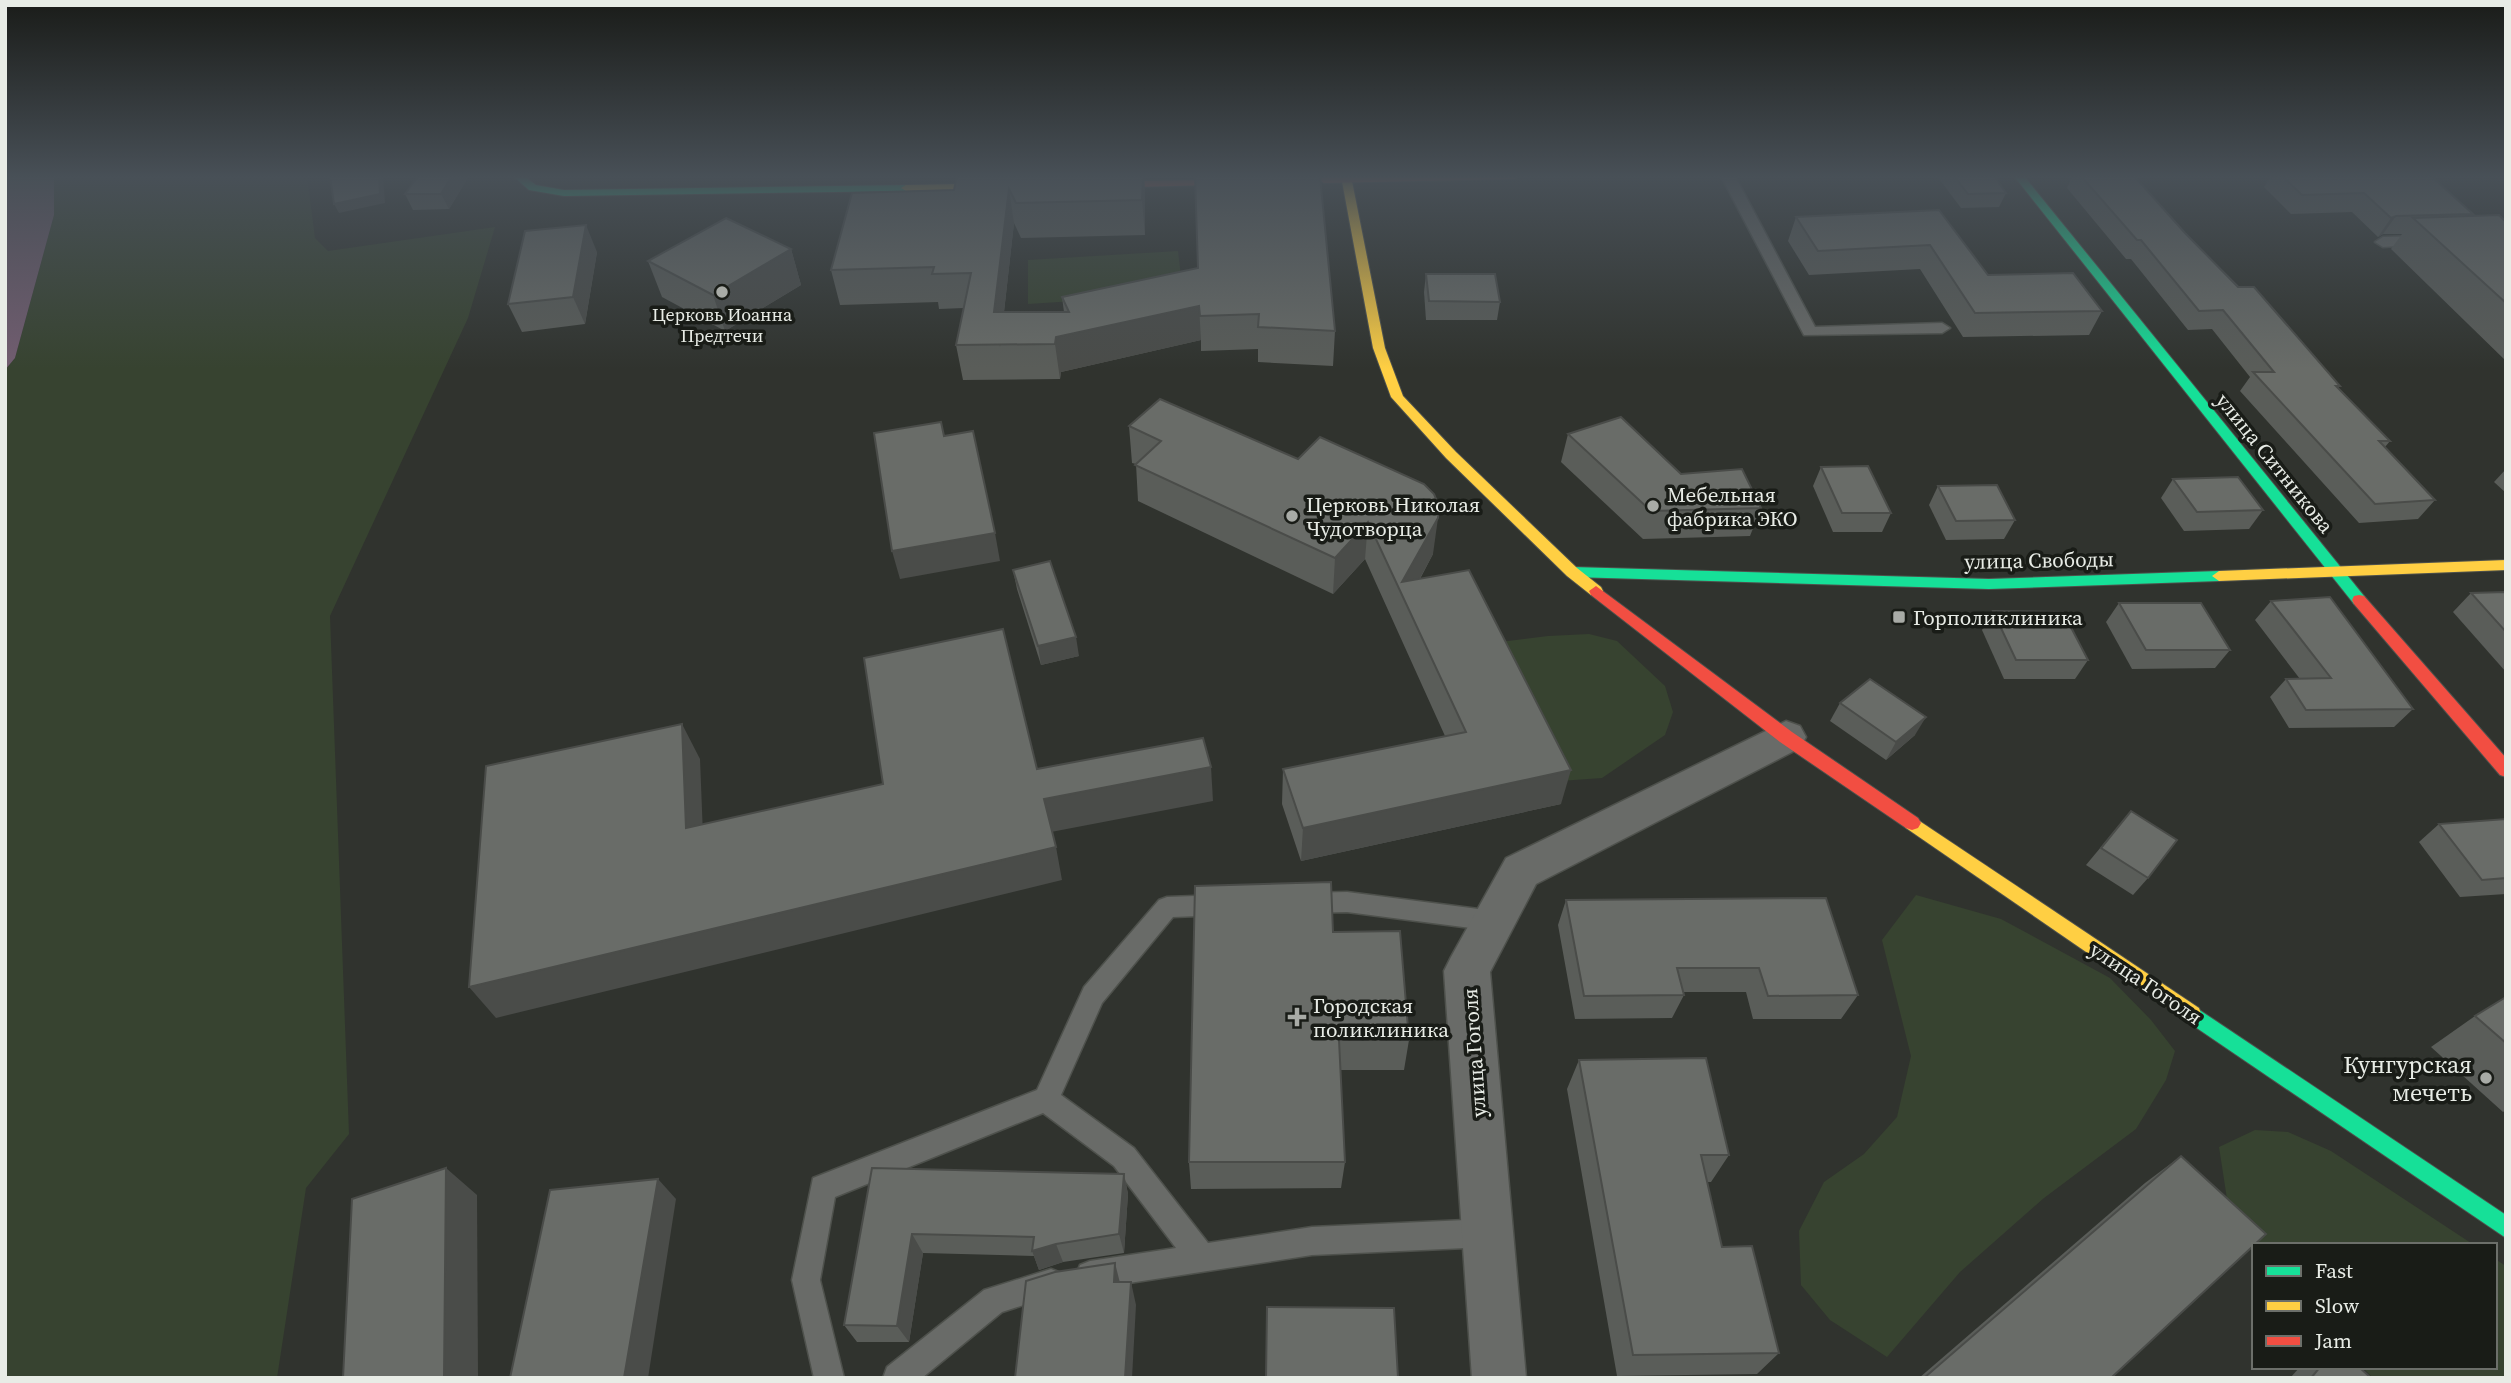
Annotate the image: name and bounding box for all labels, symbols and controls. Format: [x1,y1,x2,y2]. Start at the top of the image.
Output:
marker: Церковь Иоанна Предтечи [714,284,730,300]
place label: Церковь Иоанна Предтечи [652,302,793,348]
street label: улица Ситникова [2209,387,2341,539]
place label: Мебельная фабрика ЭКО [1667,480,1798,533]
place label: Церковь Николая Чудотворца [1306,490,1480,543]
marker: Мебельная фабрика ЭКО [1645,498,1661,514]
marker: Церковь Николая Чудотворца [1284,508,1300,524]
street label: улица Свободы [1964,544,2114,576]
place label: Горполиклиника [1913,603,2083,632]
marker: Горполиклиника [1891,609,1907,625]
street label: улица Гоголя [2084,935,2208,1031]
street label: улица Гоголя [1455,987,1493,1119]
place label: Городская поликлиника [1313,991,1449,1044]
marker: Городская поликлиника [1287,1007,1307,1027]
place label: Кунгурская мечеть [2343,1048,2472,1109]
marker: Кунгурская мечеть [2478,1070,2494,1086]
legend [2252,1243,2497,1369]
text: Fast [2315,1256,2353,1285]
text: Slow [2315,1291,2359,1320]
text: Jam [2314,1326,2352,1355]

